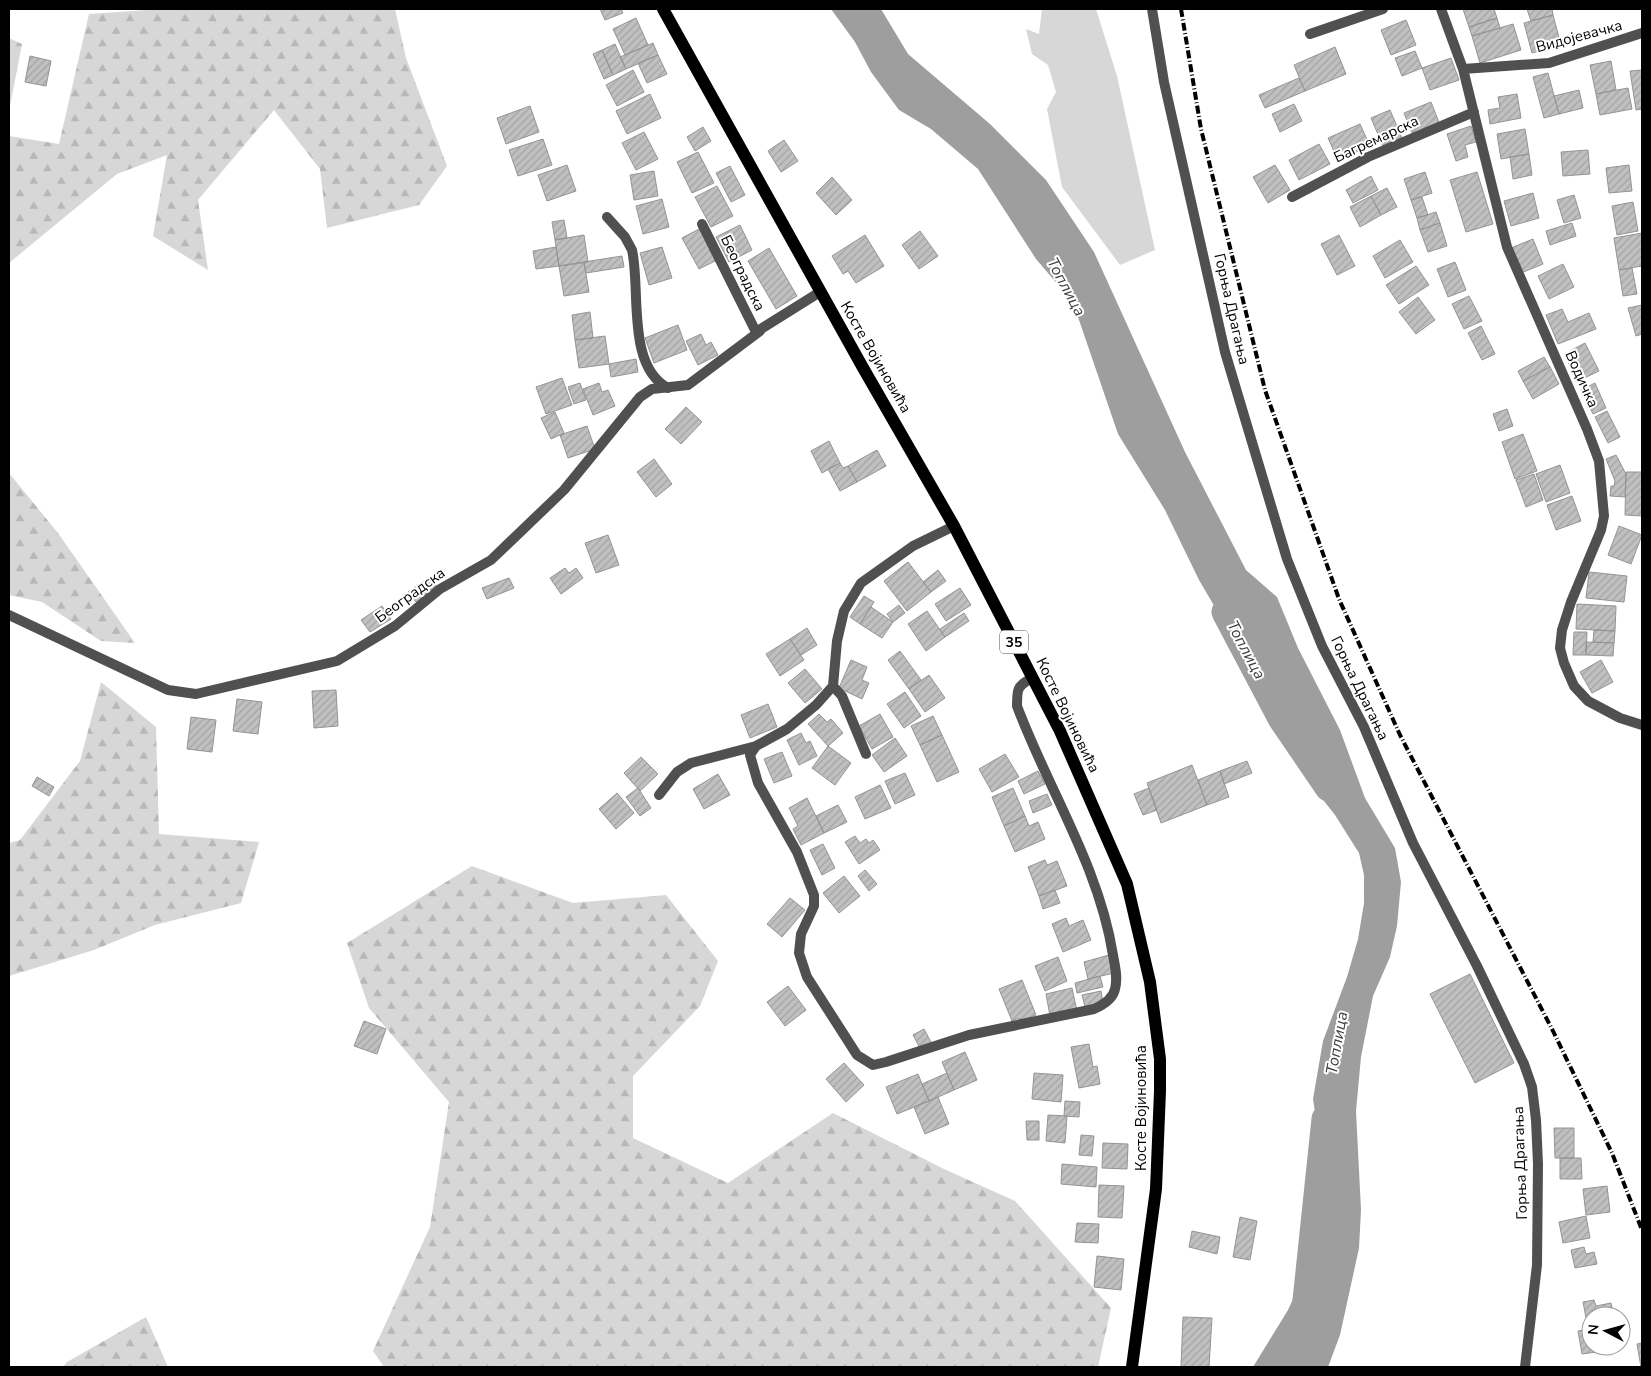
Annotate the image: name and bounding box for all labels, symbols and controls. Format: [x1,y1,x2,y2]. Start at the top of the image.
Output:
street label: Видојевачка [1534,15,1624,57]
street label: Багремарска [1330,111,1422,167]
street label: Београдска [716,232,770,314]
street label: Горња Драгања [1209,251,1255,367]
water label: Топлица [1041,254,1091,320]
street label: Косте Војиновића [836,298,916,416]
street label: Водичка [1561,347,1603,411]
street label: Београдска [371,563,449,627]
water label: Топлица [1221,617,1271,683]
road number: 35 [1000,630,1028,654]
street label: Горња Драгања [1326,633,1394,743]
street label: Косте Војиновића [1031,654,1105,776]
water label: Топлица [1321,1010,1353,1076]
street label: Косте Војиновића [1131,1045,1151,1171]
street label: Горња Драгања [1508,1106,1532,1220]
north arrow [1581,1306,1631,1356]
text: N [1584,1323,1604,1336]

